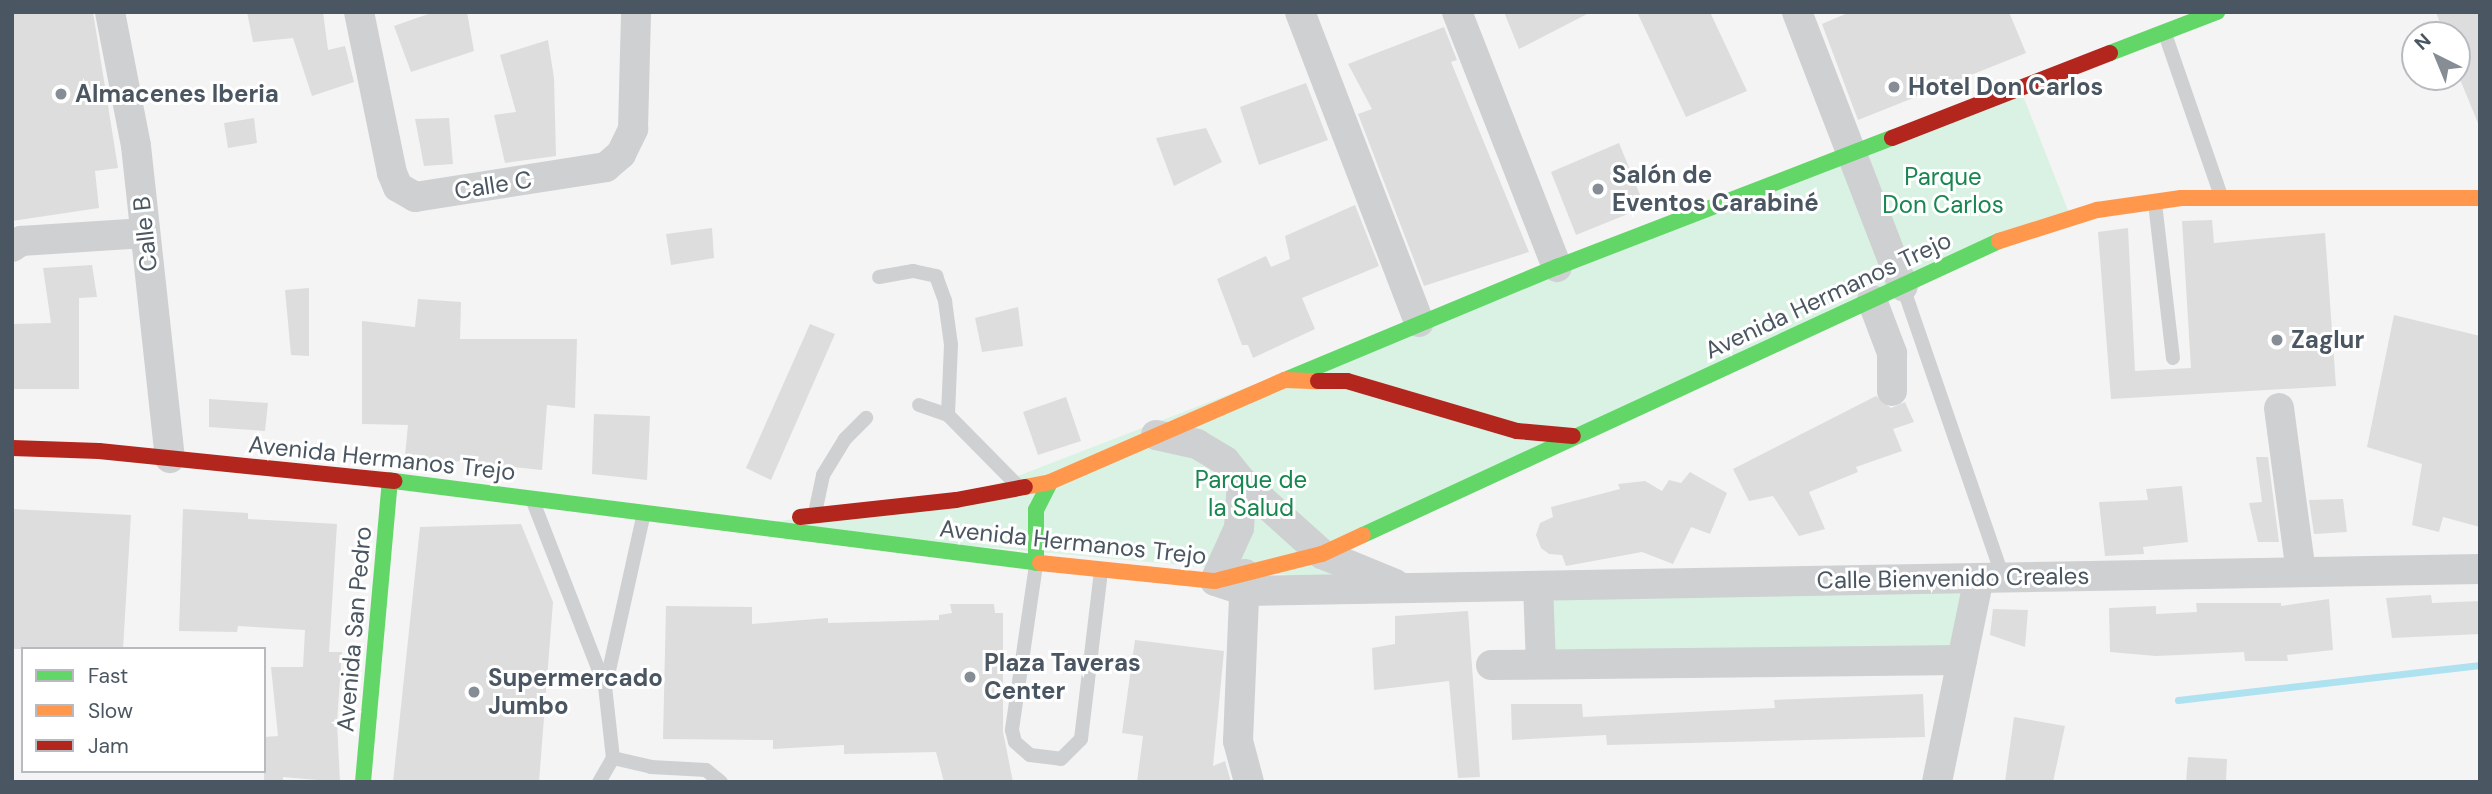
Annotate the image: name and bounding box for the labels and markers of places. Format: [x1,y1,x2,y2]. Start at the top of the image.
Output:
place label: Hotel Don Carlos [1908,73,2103,101]
marker: Hotel Don Carlos [1886,79,1902,95]
place label: Almacenes Iberia [75,80,279,108]
marker: Almacenes Iberia [53,86,69,102]
place label: Salón de Eventos Carabiné [1612,161,1819,217]
marker: Salón de Eventos Carabiné [1590,181,1606,197]
place label: Zaglur [2291,326,2364,354]
marker: Zaglur [2269,332,2285,348]
place label: Plaza Taveras Center [984,649,1141,705]
place label: Supermercado Jumbo [488,664,663,720]
marker: Plaza Taveras Center [962,669,978,685]
marker: Supermercado Jumbo [466,684,482,700]

